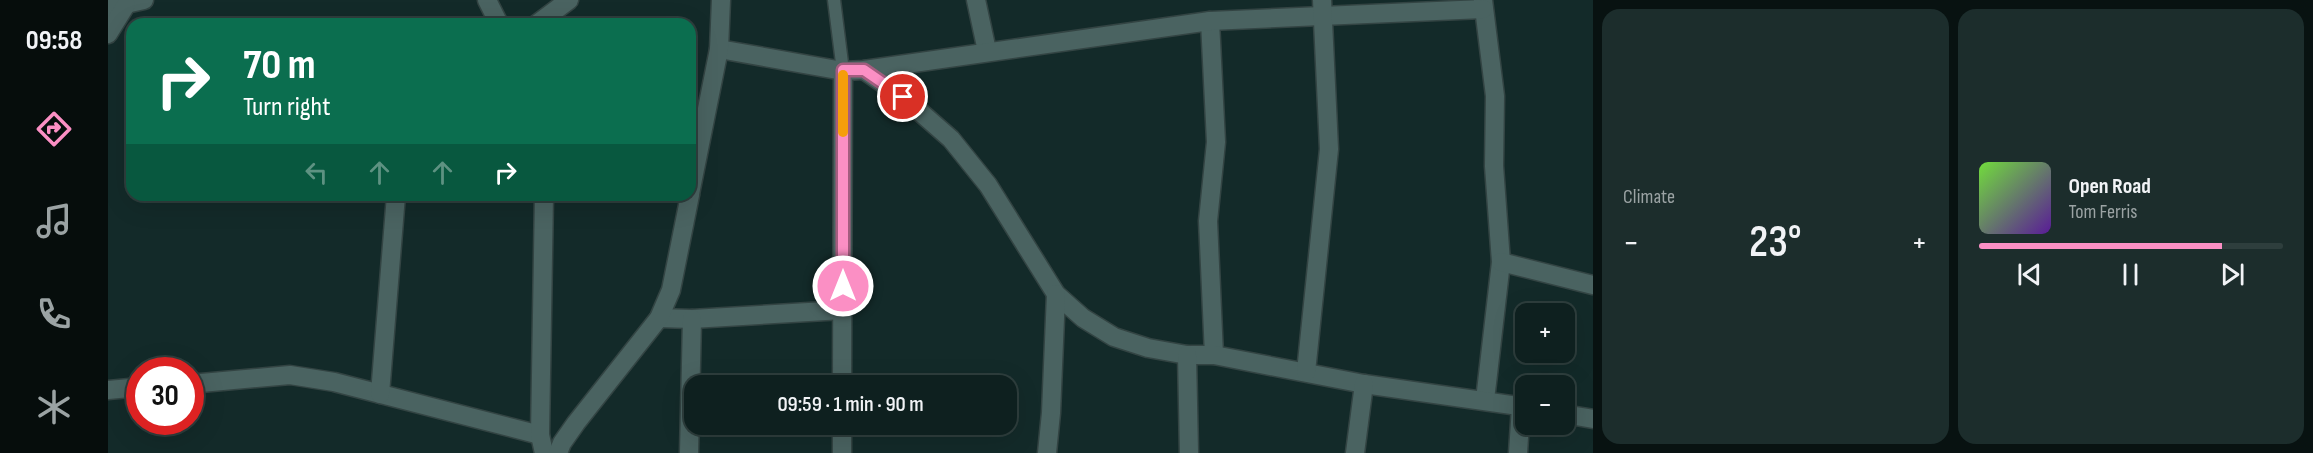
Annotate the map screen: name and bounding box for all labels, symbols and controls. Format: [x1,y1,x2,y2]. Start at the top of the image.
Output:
text: 09:58 [26,25,82,57]
text: 70 m [243,40,316,91]
icon: right [144,42,222,120]
pin [877,71,928,122]
icon: arrive [886,80,919,113]
text: Turn right [243,91,330,123]
icon: directions [33,108,75,150]
icon: left [300,156,333,189]
icon: ahead [363,156,396,189]
icon: ahead [426,156,459,189]
icon: right [489,156,522,189]
text: Open Road [2069,173,2151,200]
text: Climate [1623,185,1675,209]
icon: music [33,200,75,242]
text: Tom Ferris [2069,200,2137,224]
text: 23° [1749,215,1802,270]
text: − [1623,223,1639,263]
text: + [1911,223,1927,263]
position arrow [811,254,875,318]
icon: previous [2013,258,2046,291]
icon: pause [2114,258,2147,291]
icon: next [2216,258,2249,291]
icon: phone [33,293,75,335]
map controls [1515,303,1575,435]
button: + [1515,303,1575,363]
speed limit sign: 30 [126,357,204,435]
button: − [1515,375,1575,435]
icon: climate [33,386,75,428]
text: 09:59 · 1 min · 90 m [777,391,924,418]

